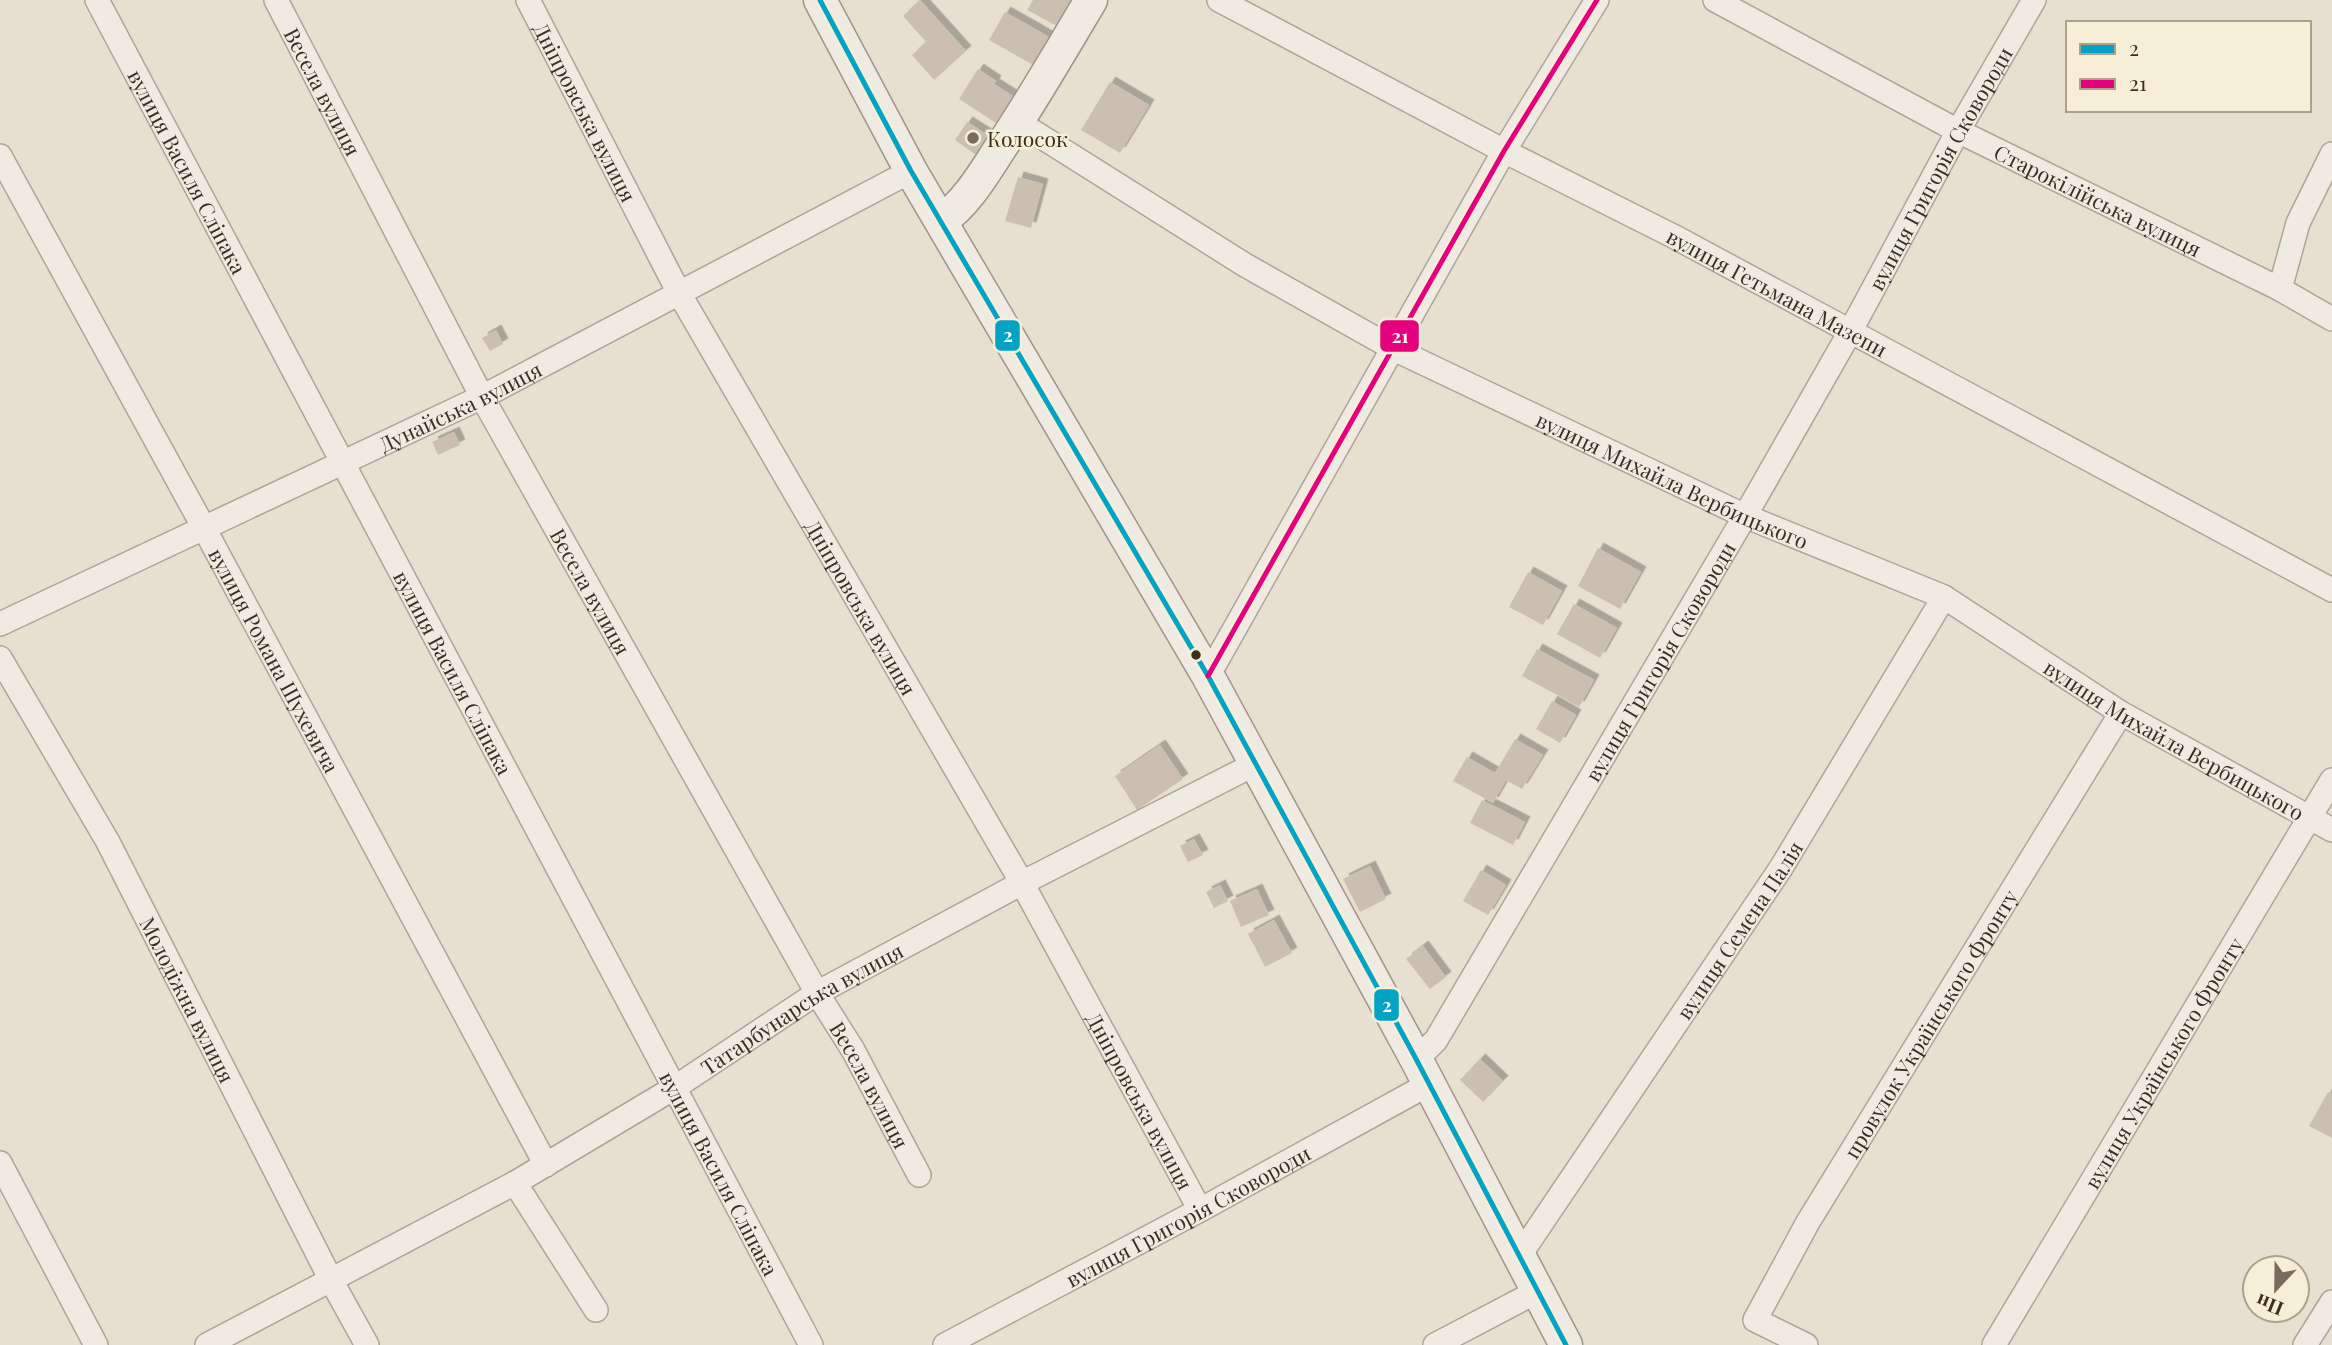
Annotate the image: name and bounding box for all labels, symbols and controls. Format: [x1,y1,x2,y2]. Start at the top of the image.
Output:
street label: Дніпровська вулиця [528,18,644,206]
legend [2066,21,2311,112]
street label: Весела вулиця [279,23,368,160]
text: 2 [2129,33,2139,61]
street label: вулиця Григорія Сковороди [1861,41,2018,295]
street label: вулиця Василя Сліпака [122,64,254,279]
text: 21 [2129,68,2147,96]
place label: Колосок [987,124,1068,152]
marker: Колосок [965,130,981,146]
street label: Старокілійська вулиця [1990,137,2206,262]
street label: вулиця Гетьмана Мазепи [1662,221,1892,363]
line badge: 2 [994,319,1021,352]
line badge: 21 [1379,319,1420,353]
text: 2 [1003,321,1013,347]
text: 21 [1391,322,1409,348]
street label: Дунайська вулиця [374,354,546,458]
street label: вулиця Михайла Вербицького [1532,405,1813,554]
street label: Дніпровська вулиця [800,515,923,700]
street label: Весела вулиця [545,523,638,659]
street label: вулиця Григорія Сковороди [1578,536,1741,786]
street label: вулиця Романа Шухевича [203,543,347,778]
street label: вулиця Василя Сліпака [388,565,520,780]
unlabelled marker [1189,648,1203,662]
street label: вулиця Михайла Вербицького [2039,653,2310,826]
street label: вулиця Семена Палія [1669,835,1808,1024]
street label: провулок Українського Фронту [1837,884,2024,1163]
street label: Молодіжна вулиця [134,912,242,1087]
street label: вулиця Українського Фронту [2077,931,2249,1194]
street label: Татарбунарська вулиця [695,936,908,1081]
line badge: 2 [1373,988,1400,1022]
text: 2 [1382,991,1392,1017]
street label: Дніпровська вулиця [1081,1007,1200,1194]
street label: Весела вулиця [824,1016,916,1153]
street label: вулиця Василя Сліпака [654,1066,786,1280]
street label: вулиця Григорія Сковороди [1060,1138,1315,1293]
north arrow [2241,1254,2311,1324]
text: Пн [2252,1289,2287,1323]

